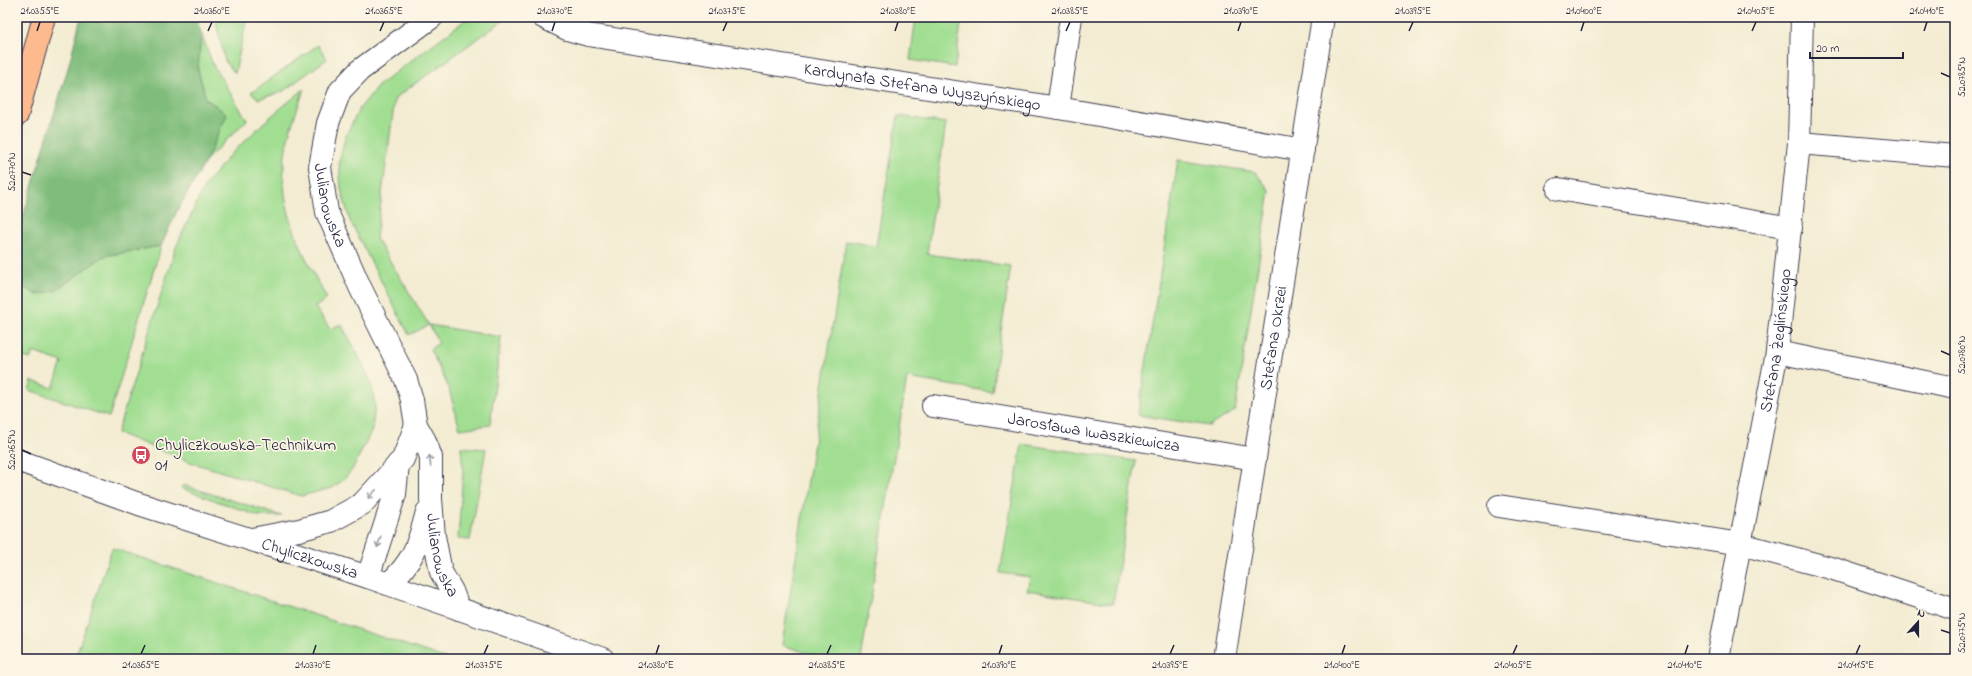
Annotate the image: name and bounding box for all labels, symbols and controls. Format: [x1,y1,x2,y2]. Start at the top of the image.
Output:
text: 21.0355°E [21,4,59,19]
text: 21.0360°E [194,4,230,19]
text: 21.0365°E [365,4,403,19]
text: 21.0370°E [537,4,573,19]
text: 21.0375°E [708,4,746,19]
text: 21.0380°E [880,4,916,19]
text: 21.0385°E [1052,4,1088,19]
text: 21.0390°E [1224,4,1258,19]
text: 21.0395°E [1395,4,1431,19]
text: 21.0400°E [1566,4,1602,19]
text: 21.0405°E [1737,4,1775,19]
text: 21.0410°E [1910,4,1944,19]
scale bar [1810,34,1903,60]
text: 20 m [1816,40,1839,58]
street label: Kardynała Stefana Wyszyńskiego [802,56,1043,118]
text: 52.0785°N [1955,57,1970,97]
text: 52.0770°N [5,152,20,192]
street label: Julianowska [307,161,354,251]
street label: Stefana Żeglińskiego [1753,267,1799,414]
street label: Stefana Okrzei [1253,284,1294,392]
text: 52.0780°N [1955,335,1970,374]
street label: Jarosława Iwaszkiewicza [1006,406,1182,459]
text: 52.0765°N [5,429,20,470]
place label: Chyliczkowska-Technikum 01 [155,433,336,478]
bus stop icon: Chyliczkowska-Technikum 01 [130,444,152,466]
one-way arrow [426,455,434,468]
one-way arrow [368,489,377,499]
street label: Julianowska [420,512,466,601]
street label: Chyliczkowska [258,531,361,586]
one-way arrow [375,536,382,549]
north arrow [1898,602,1938,642]
text: N [1915,605,1928,622]
text: 52.0775°N [1955,613,1970,653]
text: 21.0365°E [122,658,160,673]
text: 21.0370°E [295,658,331,673]
text: 21.0375°E [465,658,503,673]
text: 21.0380°E [638,658,674,673]
text: 21.0385°E [809,658,845,673]
text: 21.0390°E [982,658,1016,673]
text: 21.0395°E [1152,658,1188,673]
text: 21.0400°E [1324,658,1360,673]
text: 21.0405°E [1494,658,1532,673]
text: 21.0410°E [1668,658,1702,673]
text: 21.0415°E [1838,658,1874,673]

